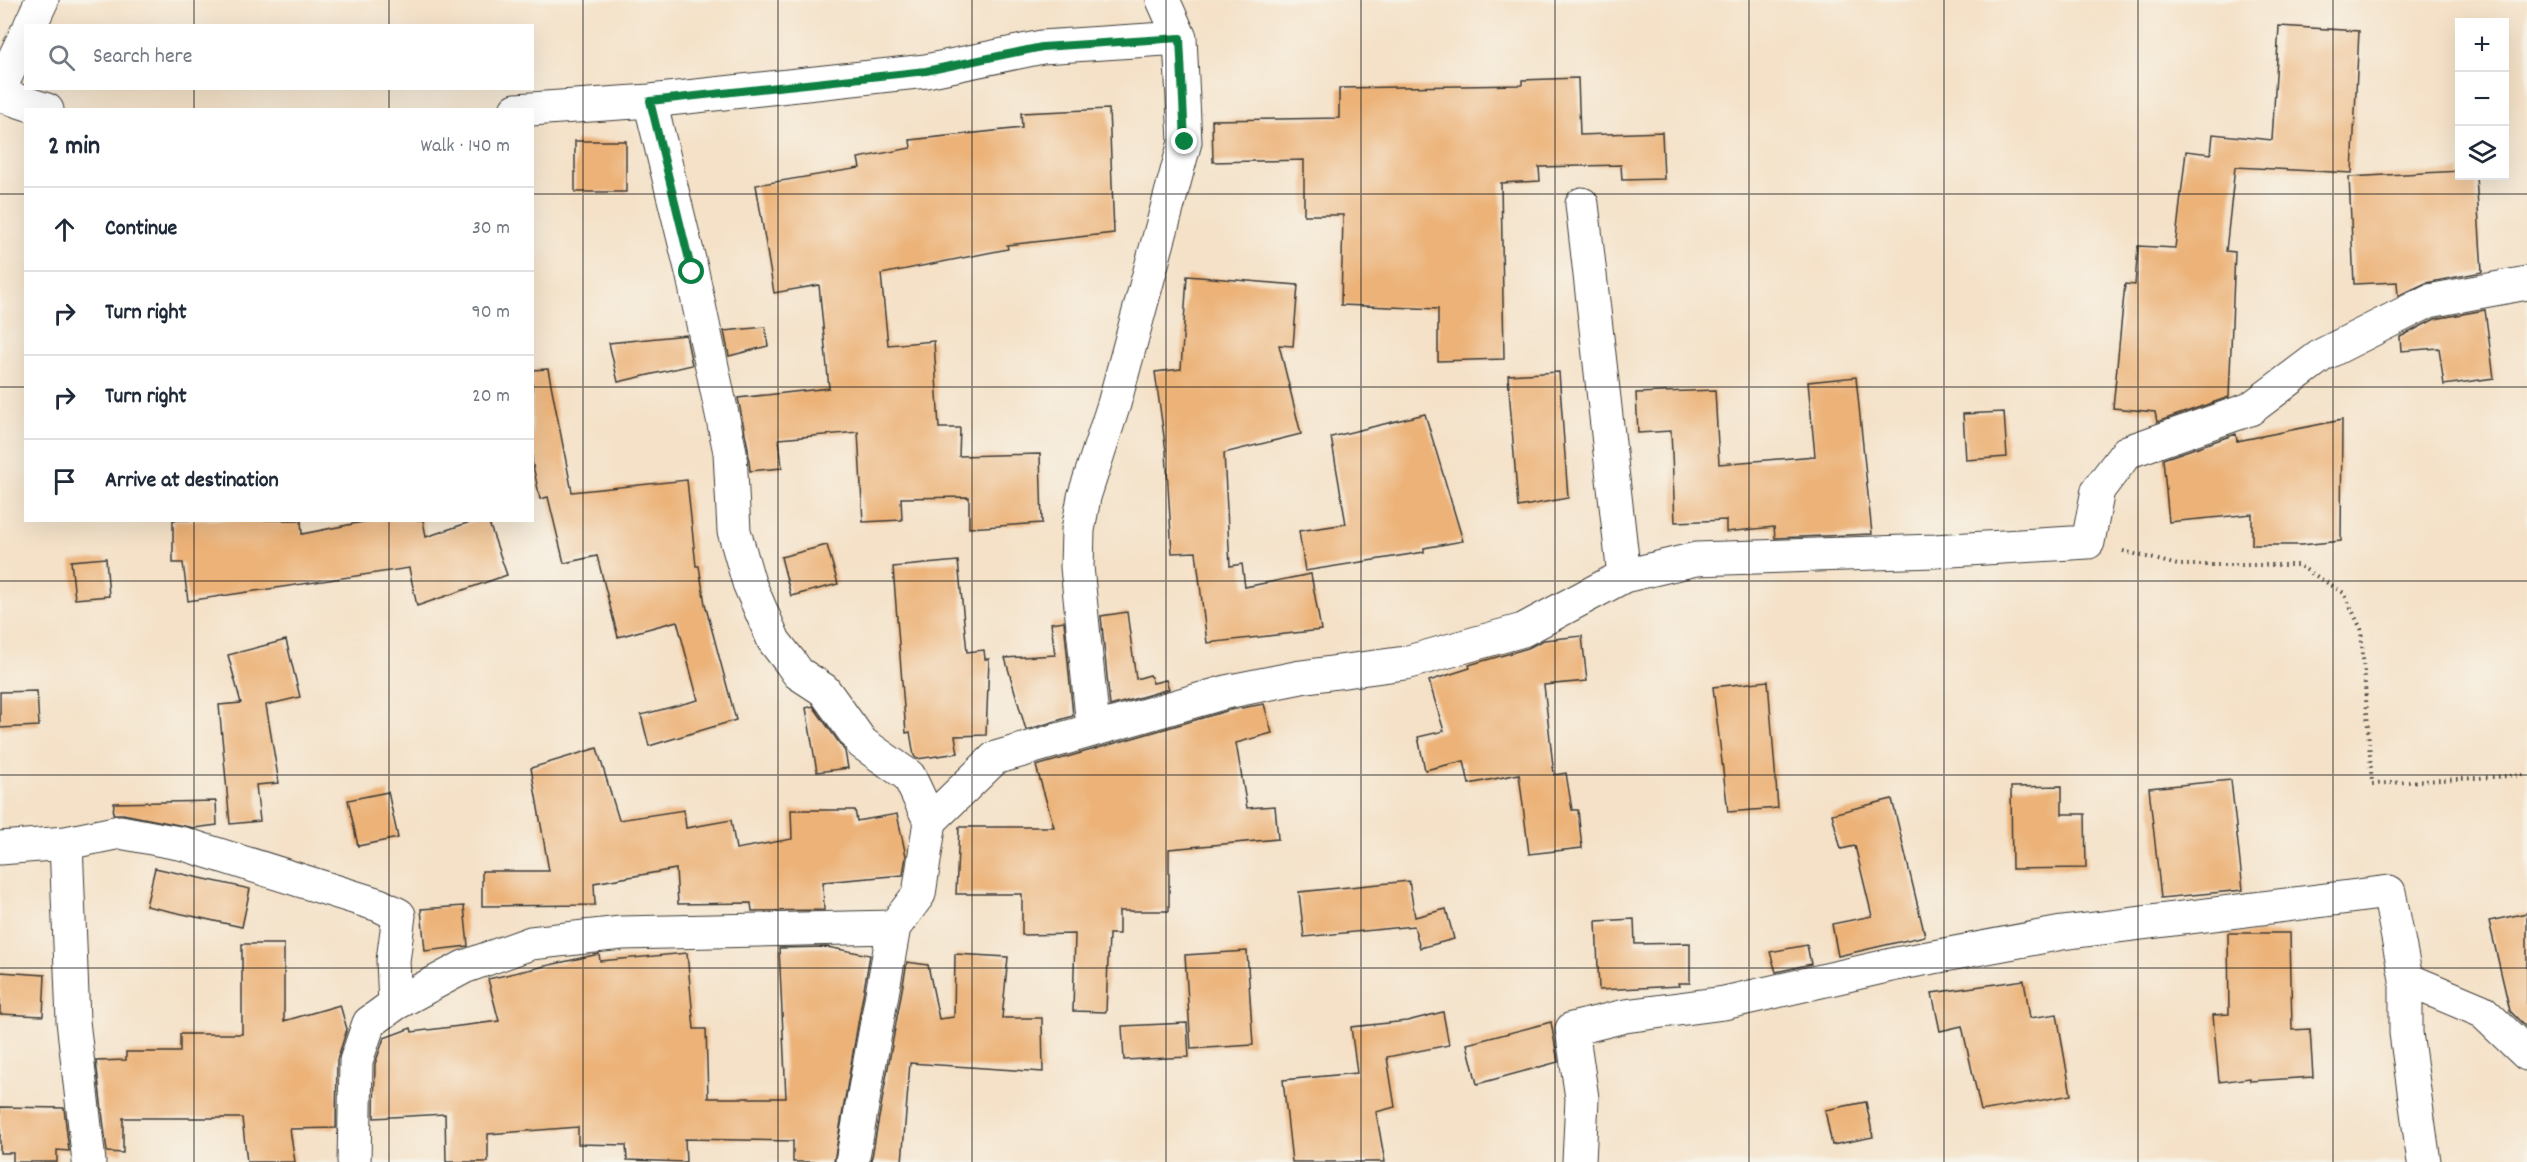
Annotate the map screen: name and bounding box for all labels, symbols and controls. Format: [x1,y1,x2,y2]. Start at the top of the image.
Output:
map controls [2455,18,2509,180]
button: + [2455,18,2509,72]
search box [24,24,534,90]
icon: search [45,41,78,74]
text: Search here [93,42,192,73]
button: − [2455,72,2509,126]
button: layers [2455,126,2509,180]
route end [1171,128,1197,154]
text: 2 min [48,129,100,166]
text: Walk · 140 m [421,133,510,161]
icon: ahead [48,213,81,246]
text: Continue [105,214,177,245]
text: 30 m [472,215,510,243]
route start [678,258,704,284]
icon: right [48,297,81,330]
text: Turn right [105,298,187,329]
text: 90 m [472,299,510,327]
icon: right [48,381,81,414]
text: Turn right [105,382,187,413]
text: 20 m [472,383,510,411]
icon: arrive [48,465,81,498]
text: Arrive at destination [105,466,279,497]

